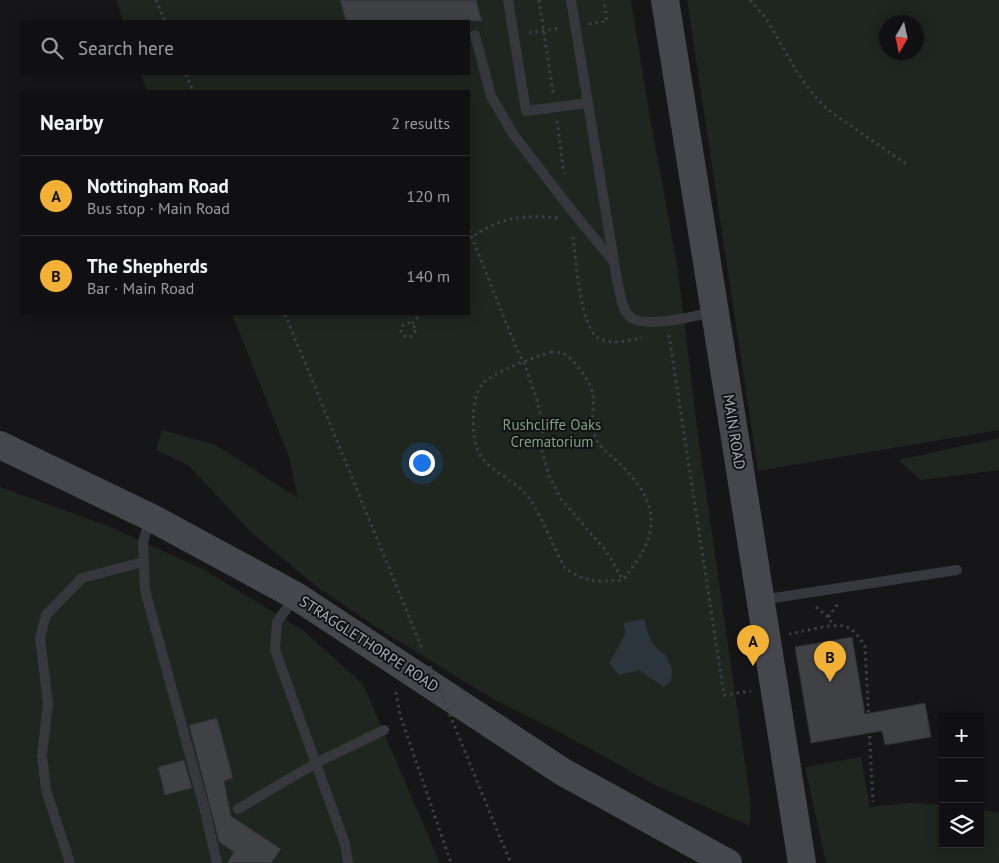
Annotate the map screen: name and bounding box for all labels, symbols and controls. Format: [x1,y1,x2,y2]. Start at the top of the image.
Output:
north arrow [879,15,924,60]
search box [20,20,470,75]
icon: search [38,34,66,62]
text: Search here [78,36,174,60]
text: Nearby [40,109,103,136]
text: 2 results [391,113,450,133]
text: Nottingham Road [87,174,229,198]
text: A [51,186,61,206]
text: 120 m [407,186,450,206]
text: Bus stop · Main Road [87,198,230,218]
text: The Shepherds [87,254,208,278]
text: B [51,266,61,286]
text: 140 m [407,266,450,286]
text: Bar · Main Road [87,278,194,298]
street label: MAIN ROAD [719,393,750,471]
park label: Rushcliffe Oaks Crematorium [503,415,601,451]
your location [409,450,435,476]
street label: STRAGGLETHORPE ROAD [296,591,442,696]
pin: A [737,625,769,666]
pin: B [814,641,846,682]
map controls [939,713,984,848]
button: + [939,713,984,758]
button: − [939,758,984,803]
button: layers [939,803,984,848]

